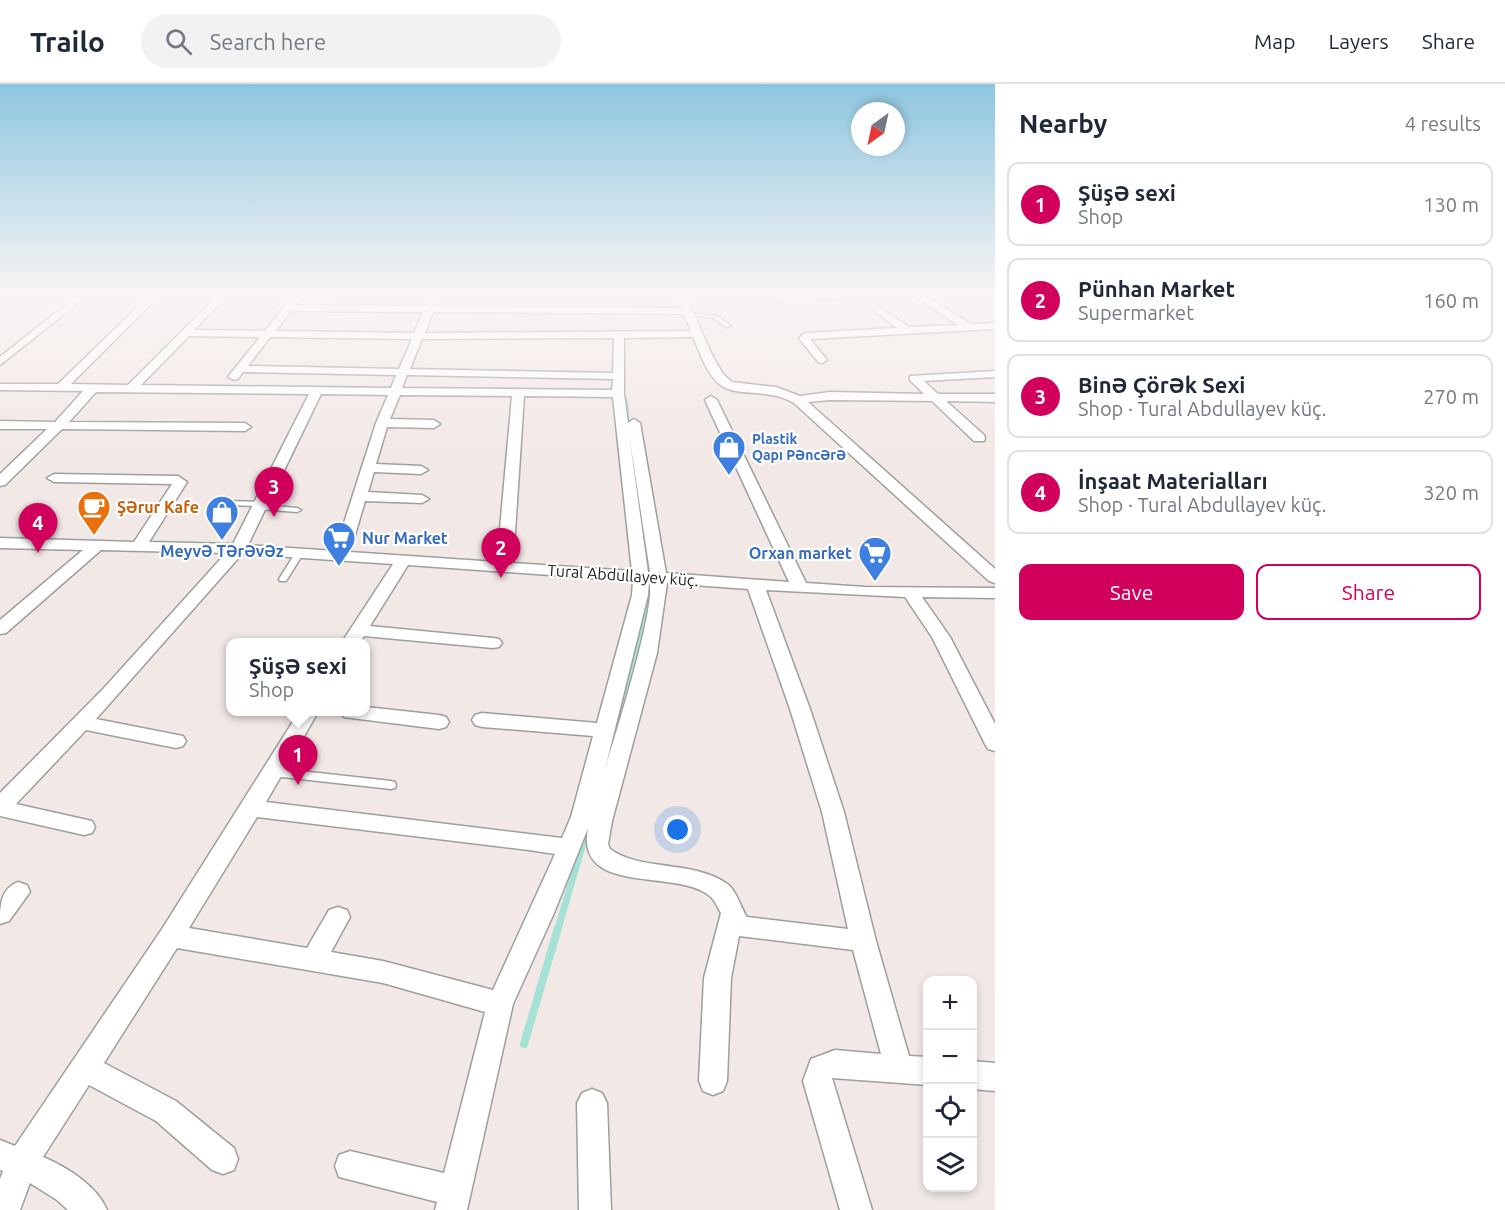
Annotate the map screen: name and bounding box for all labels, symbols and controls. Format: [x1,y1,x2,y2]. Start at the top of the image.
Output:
search box [141,14,561,68]
icon: search [162,25,195,58]
text: Trailo [30,26,105,57]
text: Search here [210,29,326,54]
text: Map [1254,29,1295,53]
text: Layers [1328,29,1389,53]
text: Share [1422,29,1475,53]
north arrow [851,102,905,156]
text: Nearby [1019,109,1107,138]
text: 4 results [1405,112,1481,135]
text: Şüşə sexi [1078,180,1176,205]
text: 1 [1035,193,1046,216]
text: 130 m [1423,193,1479,216]
text: Shop [1078,205,1123,228]
text: Pünhan Market [1078,276,1235,301]
text: 2 [1035,289,1046,312]
text: 160 m [1423,289,1479,312]
text: Supermarket [1078,301,1194,324]
text: Binə Çörək Sexi [1078,372,1245,397]
text: 3 [1035,385,1046,408]
text: 270 m [1423,385,1479,408]
text: Shop · Tural Abdullayev küç. [1078,397,1327,420]
shop icon: Plastik Qapı Pəncərə [711,429,747,476]
place label: Plastik Qapı Pəncərə [752,431,846,463]
pin: 3 [254,468,294,517]
text: İnşaat Materialları [1078,468,1268,493]
text: 4 [1035,481,1046,504]
text: 320 m [1423,481,1479,504]
cafe icon: Şərur Kafe [76,489,112,536]
text: Shop · Tural Abdullayev küç. [1078,493,1327,516]
shop icon: Meyvə Tərəvəz [204,494,240,541]
place label: Şərur Kafe [117,498,199,517]
pin: 4 [18,504,57,553]
supermarket icon: Nur Market [321,520,357,567]
pin: 2 [482,528,520,578]
place label: Nur Market [362,529,448,547]
supermarket icon: Orxan market [857,535,893,582]
place label: Meyvə Tərəvəz [160,542,284,560]
place label: Orxan market [749,544,852,562]
street label: Tural Abdullayev küç. [547,561,699,589]
button: Save [1019,564,1244,620]
button: Share [1256,564,1481,620]
popup [226,638,370,716]
text: Şüşə sexi [249,653,347,678]
text: Shop [249,678,294,701]
pin: 1 [278,736,318,785]
your location [663,815,692,844]
map controls [923,976,977,1192]
button: + [923,976,977,1030]
button: − [923,1030,977,1084]
button: locate [923,1084,977,1138]
button: layers [923,1138,977,1192]

